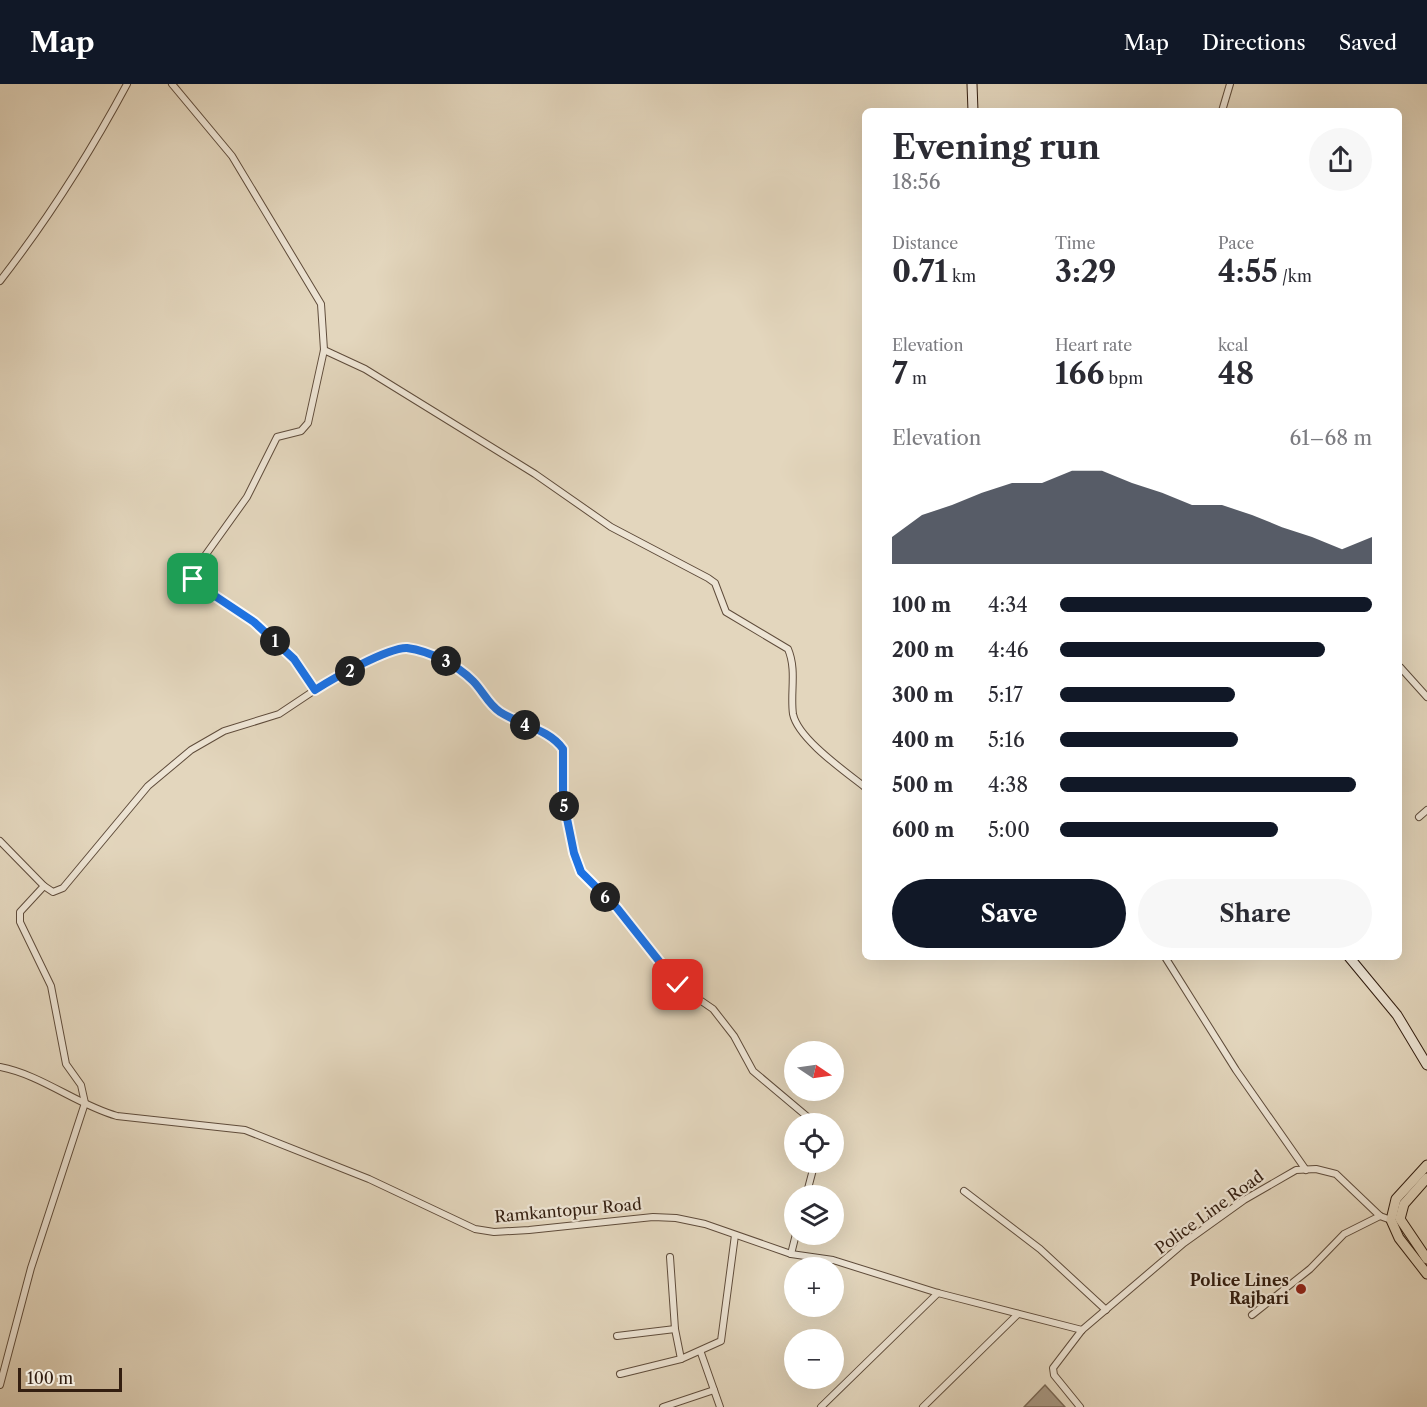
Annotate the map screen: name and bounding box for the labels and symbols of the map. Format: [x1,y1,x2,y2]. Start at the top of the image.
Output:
pin [167,553,218,604]
pin: 1 [260,626,290,656]
pin: 3 [431,646,461,676]
pin: 2 [335,656,365,686]
pin: 4 [510,710,540,740]
pin: 5 [549,791,579,821]
pin: 6 [590,882,620,912]
pin [652,959,703,1010]
north arrow [784,1041,844,1101]
street label: Police Line Road [1151,1166,1267,1258]
street label: Ramkantopur Road [493,1194,643,1226]
place label: Police Lines Rajbari [1190,1270,1289,1308]
marker: Police Lines Rajbari [1294,1282,1308,1296]
scale bar [18,1365,122,1392]

